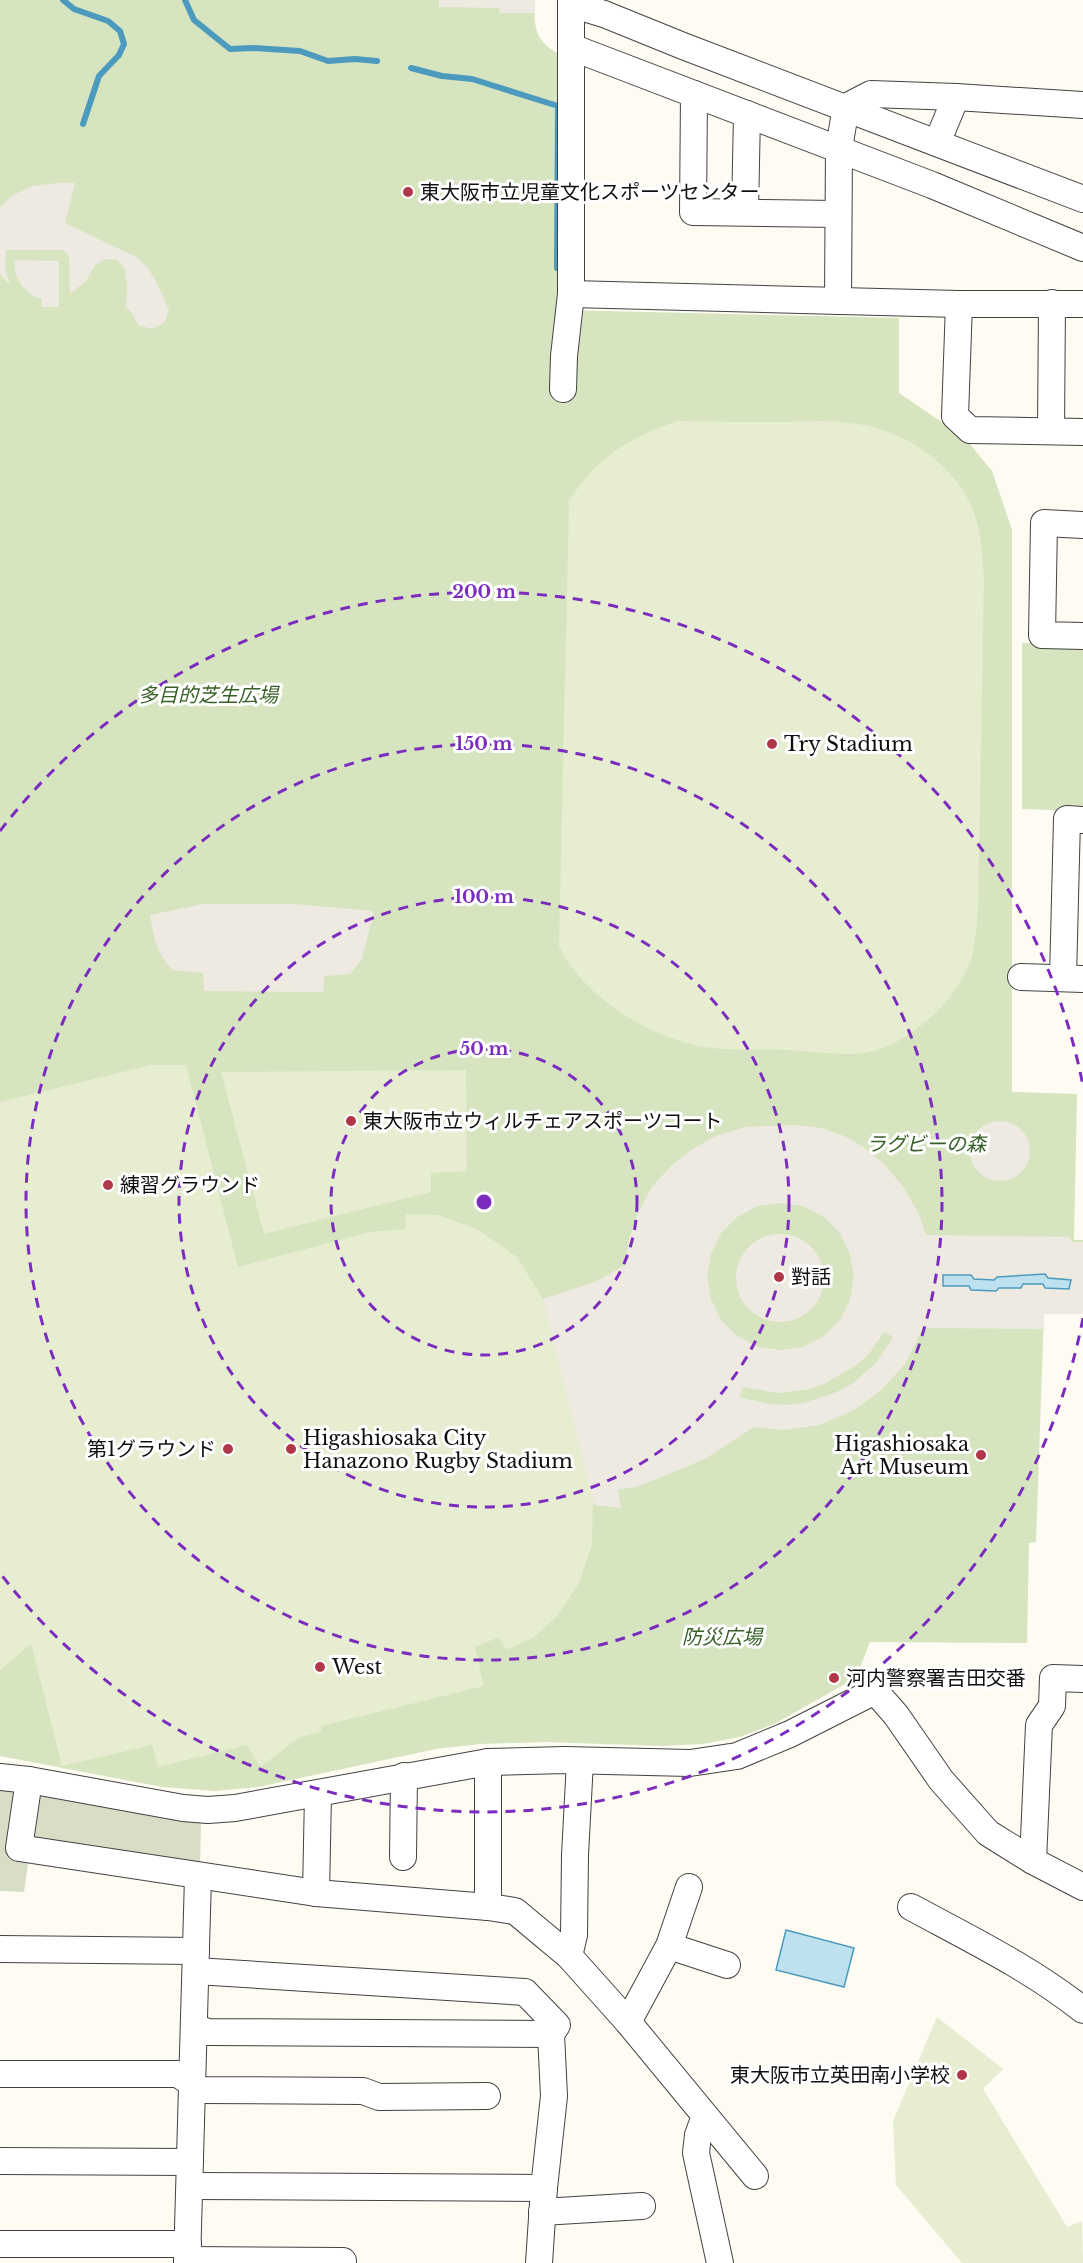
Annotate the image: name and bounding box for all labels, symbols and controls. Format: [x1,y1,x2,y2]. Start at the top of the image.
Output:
place label: 東大阪市立児童文化スポーツセンター [420,180,760,204]
marker: 東大阪市立児童文化スポーツセンター [401,185,415,199]
text: 200 m [452,581,516,603]
park label: 多目的芝生広場 [138,683,280,707]
place label: Try Stadium [784,732,913,756]
text: 150 m [456,733,513,755]
marker: Try Stadium [765,737,779,751]
text: 100 m [454,886,514,908]
text: 50 m [460,1038,509,1060]
place label: 東大阪市立ウィルチェアスポーツコート [363,1109,723,1133]
marker: 東大阪市立ウィルチェアスポーツコート [344,1114,358,1128]
park label: ラグビーの森 [866,1132,988,1156]
place label: 練習グラウンド [120,1173,260,1197]
marker: 練習グラウンド [101,1178,115,1192]
centre of rings [474,1192,494,1212]
place label: 對話 [791,1265,831,1289]
marker: 對話 [772,1270,786,1284]
place label: Higashiosaka City Hanazono Rugby Stadium [303,1426,573,1473]
place label: Higashiosaka Art Museum [834,1432,970,1479]
place label: 第1グラウンド [87,1437,216,1461]
marker: 第1グラウンド [221,1442,235,1456]
marker: Higashiosaka City Hanazono Rugby Stadium [284,1442,298,1456]
marker: Higashiosaka Art Museum [974,1448,988,1462]
park label: 防災広場 [682,1625,764,1649]
place label: West [331,1655,383,1679]
marker: West [313,1660,327,1674]
place label: 河内警察署吉田交番 [846,1666,1026,1690]
marker: 河内警察署吉田交番 [827,1671,841,1685]
place label: 東大阪市立英田南小学校 [730,2063,950,2087]
marker: 東大阪市立英田南小学校 [955,2068,969,2082]

